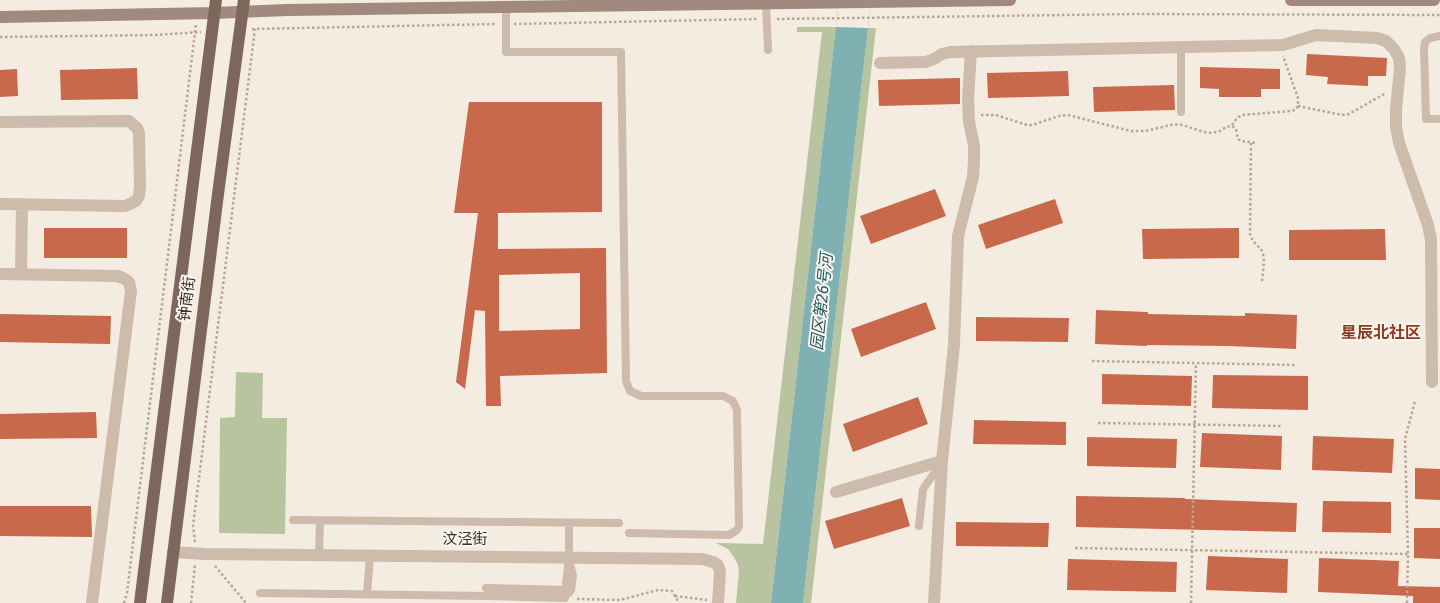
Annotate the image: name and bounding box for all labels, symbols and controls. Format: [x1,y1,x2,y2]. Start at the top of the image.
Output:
water label: 园区第26号河 [808,253,838,351]
street label: 钟南街 [176,276,200,322]
district label: 星辰北社区 [1341,324,1421,344]
street label: 汶泾街 [443,531,487,549]

